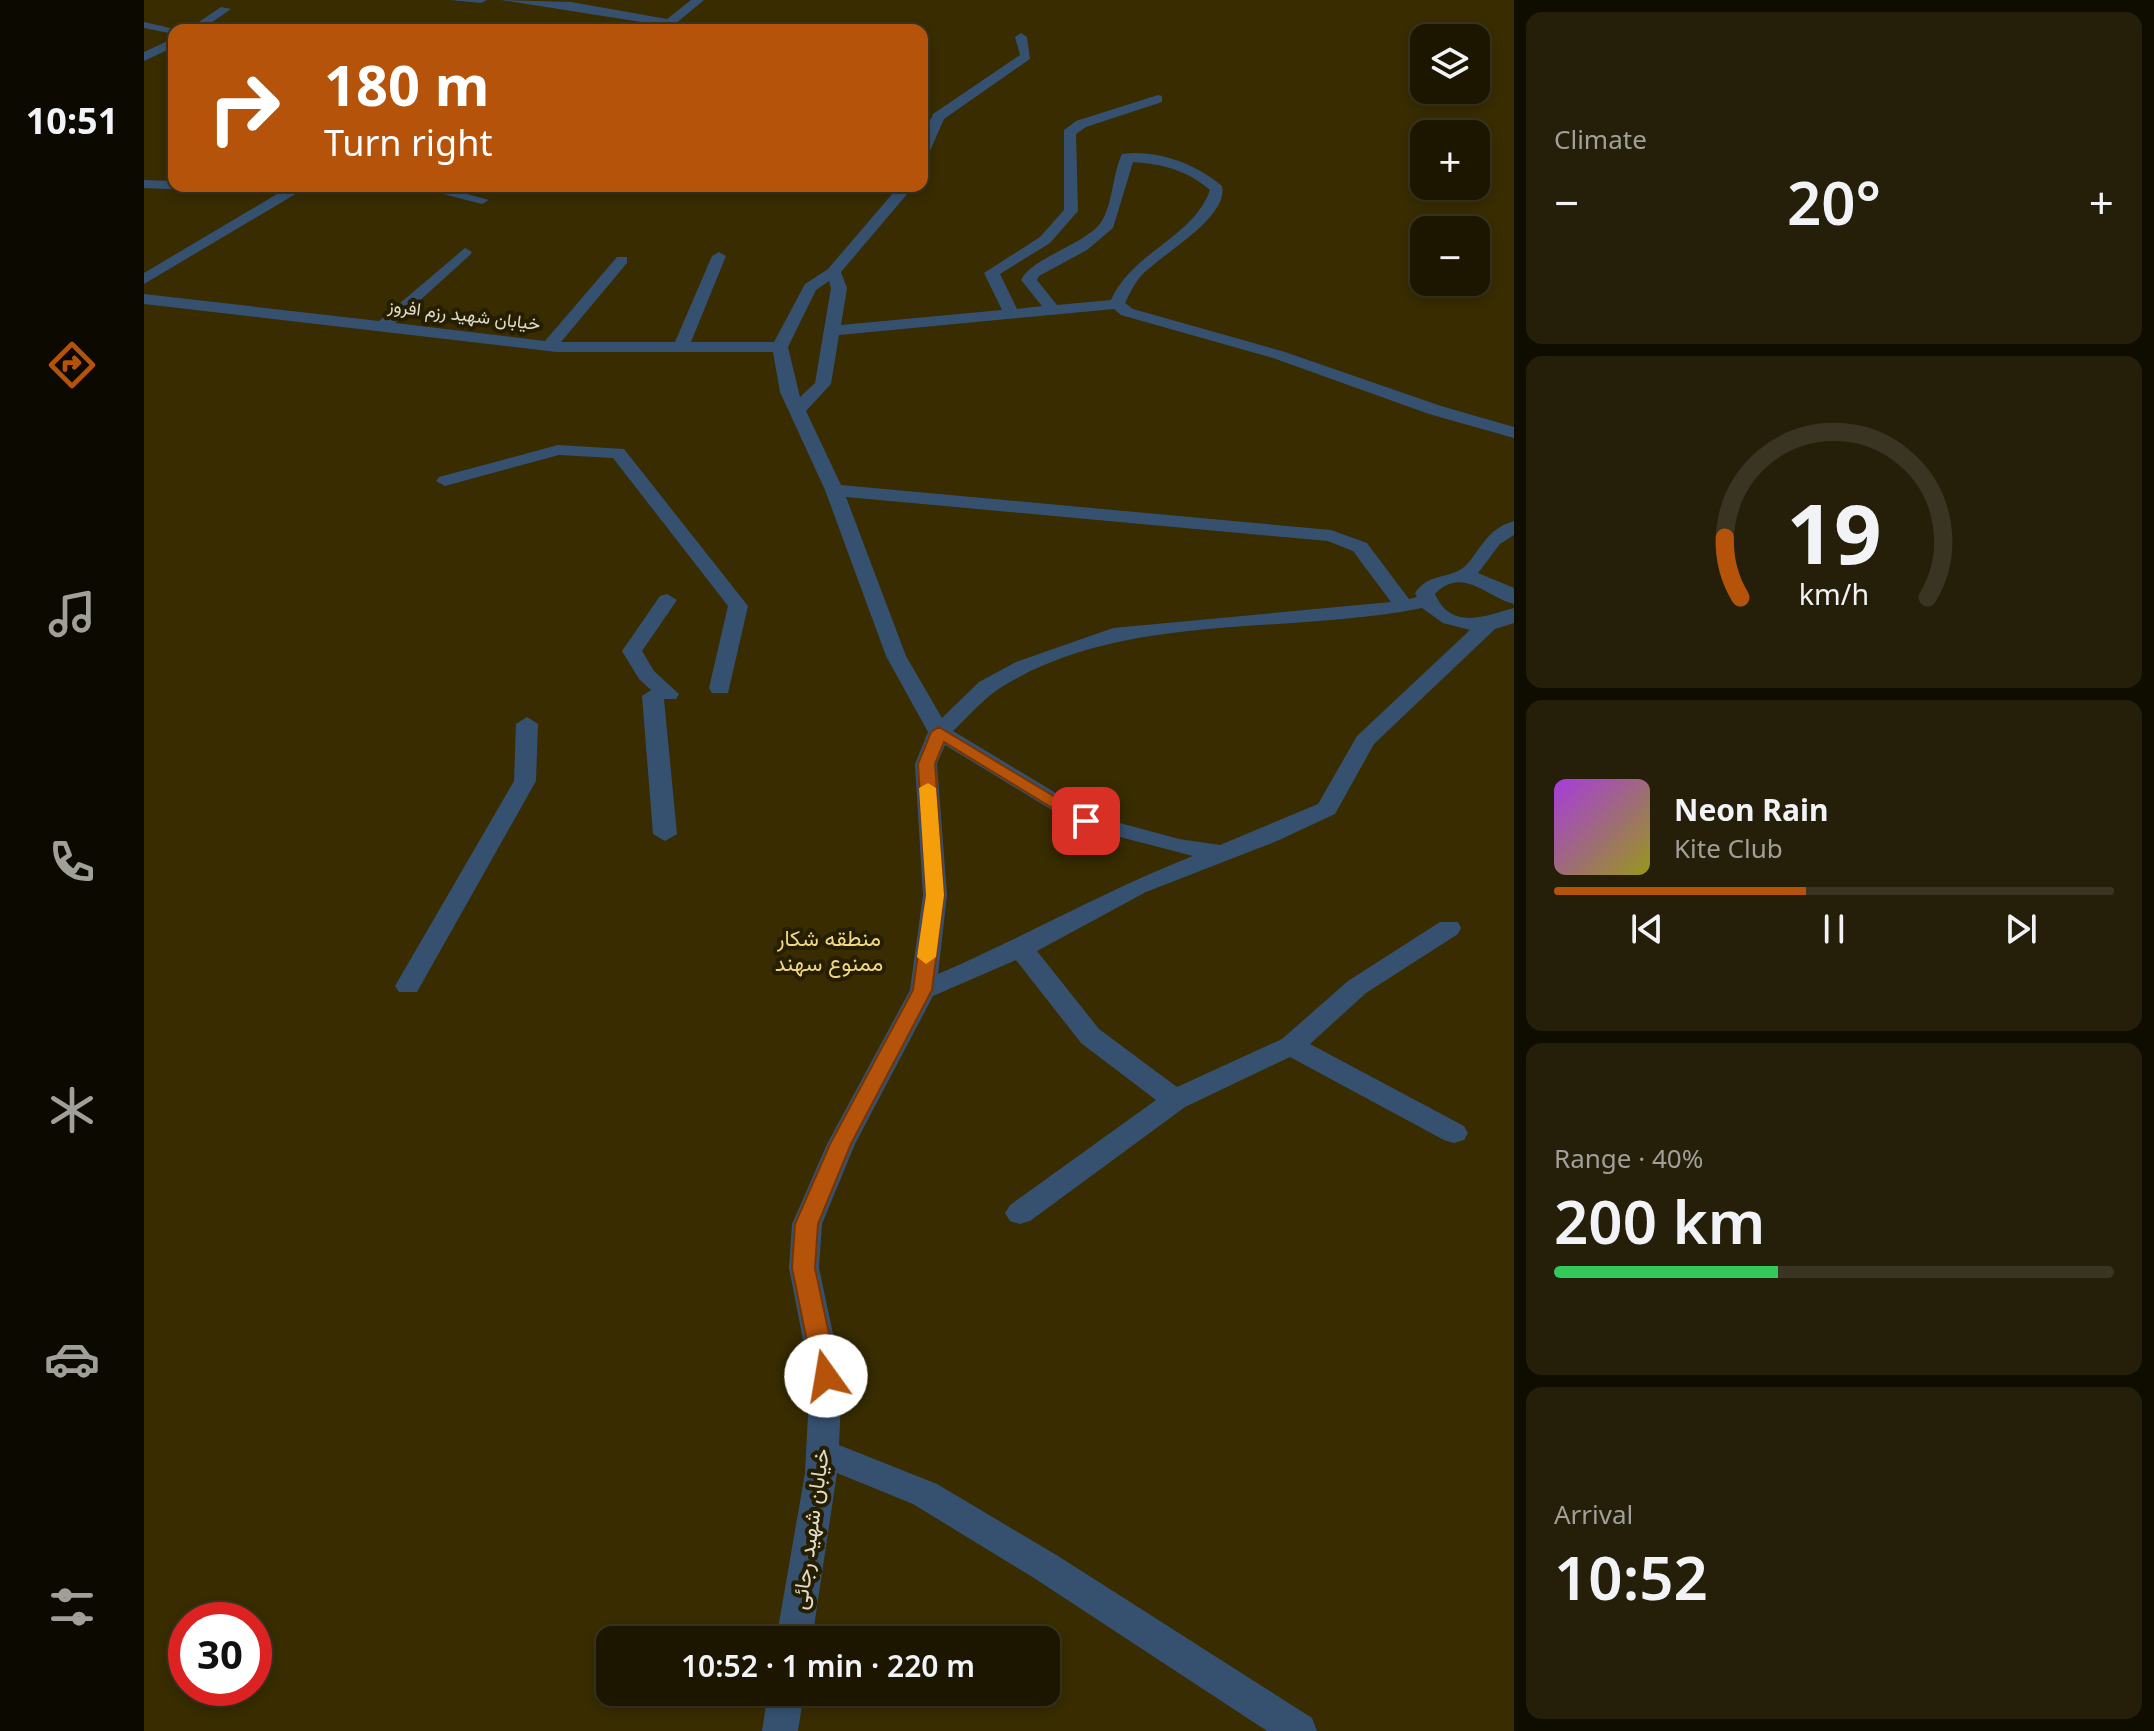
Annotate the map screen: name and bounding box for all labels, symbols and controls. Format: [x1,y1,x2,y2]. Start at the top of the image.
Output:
map controls [1410,24,1490,296]
button: layers [1410,24,1490,104]
text: 180 m [324,46,489,122]
icon: right [192,56,296,160]
text: 10:51 [26,96,118,145]
text: Turn right [324,118,492,167]
button: + [1410,120,1490,200]
text: Climate [1554,121,1647,157]
text: 20° [1787,161,1881,243]
text: − [1554,172,1579,232]
text: + [2089,172,2114,232]
button: − [1410,216,1490,296]
street label: خیابان شهید رزم افروز [385,293,542,336]
icon: directions [44,337,100,393]
text: 19 [1786,474,1882,587]
text: km/h [1799,574,1869,613]
icon: music [44,586,100,642]
pin [1052,787,1120,855]
text: Neon Rain [1674,789,1828,830]
icon: arrive [1064,799,1108,843]
text: Kite Club [1674,830,1783,866]
icon: phone [44,834,100,890]
icon: previous [1625,907,1669,951]
icon: pause [1812,907,1856,951]
icon: next [1999,907,2043,951]
park label: منطقه شکار ممنوع سهند [775,922,883,978]
icon: climate [44,1082,100,1138]
text: Range · 40% [1554,1140,1703,1176]
text: 200 km [1554,1180,1765,1262]
icon: car [44,1331,100,1387]
position arrow [784,1334,868,1418]
street label: خیابان شهید رجائی [783,1446,835,1611]
text: Arrival [1554,1496,1633,1532]
text: 10:52 [1554,1536,1708,1618]
icon: filters [44,1579,100,1635]
speed limit sign: 30 [168,1602,272,1706]
text: 10:52 · 1 min · 220 m [681,1645,975,1686]

